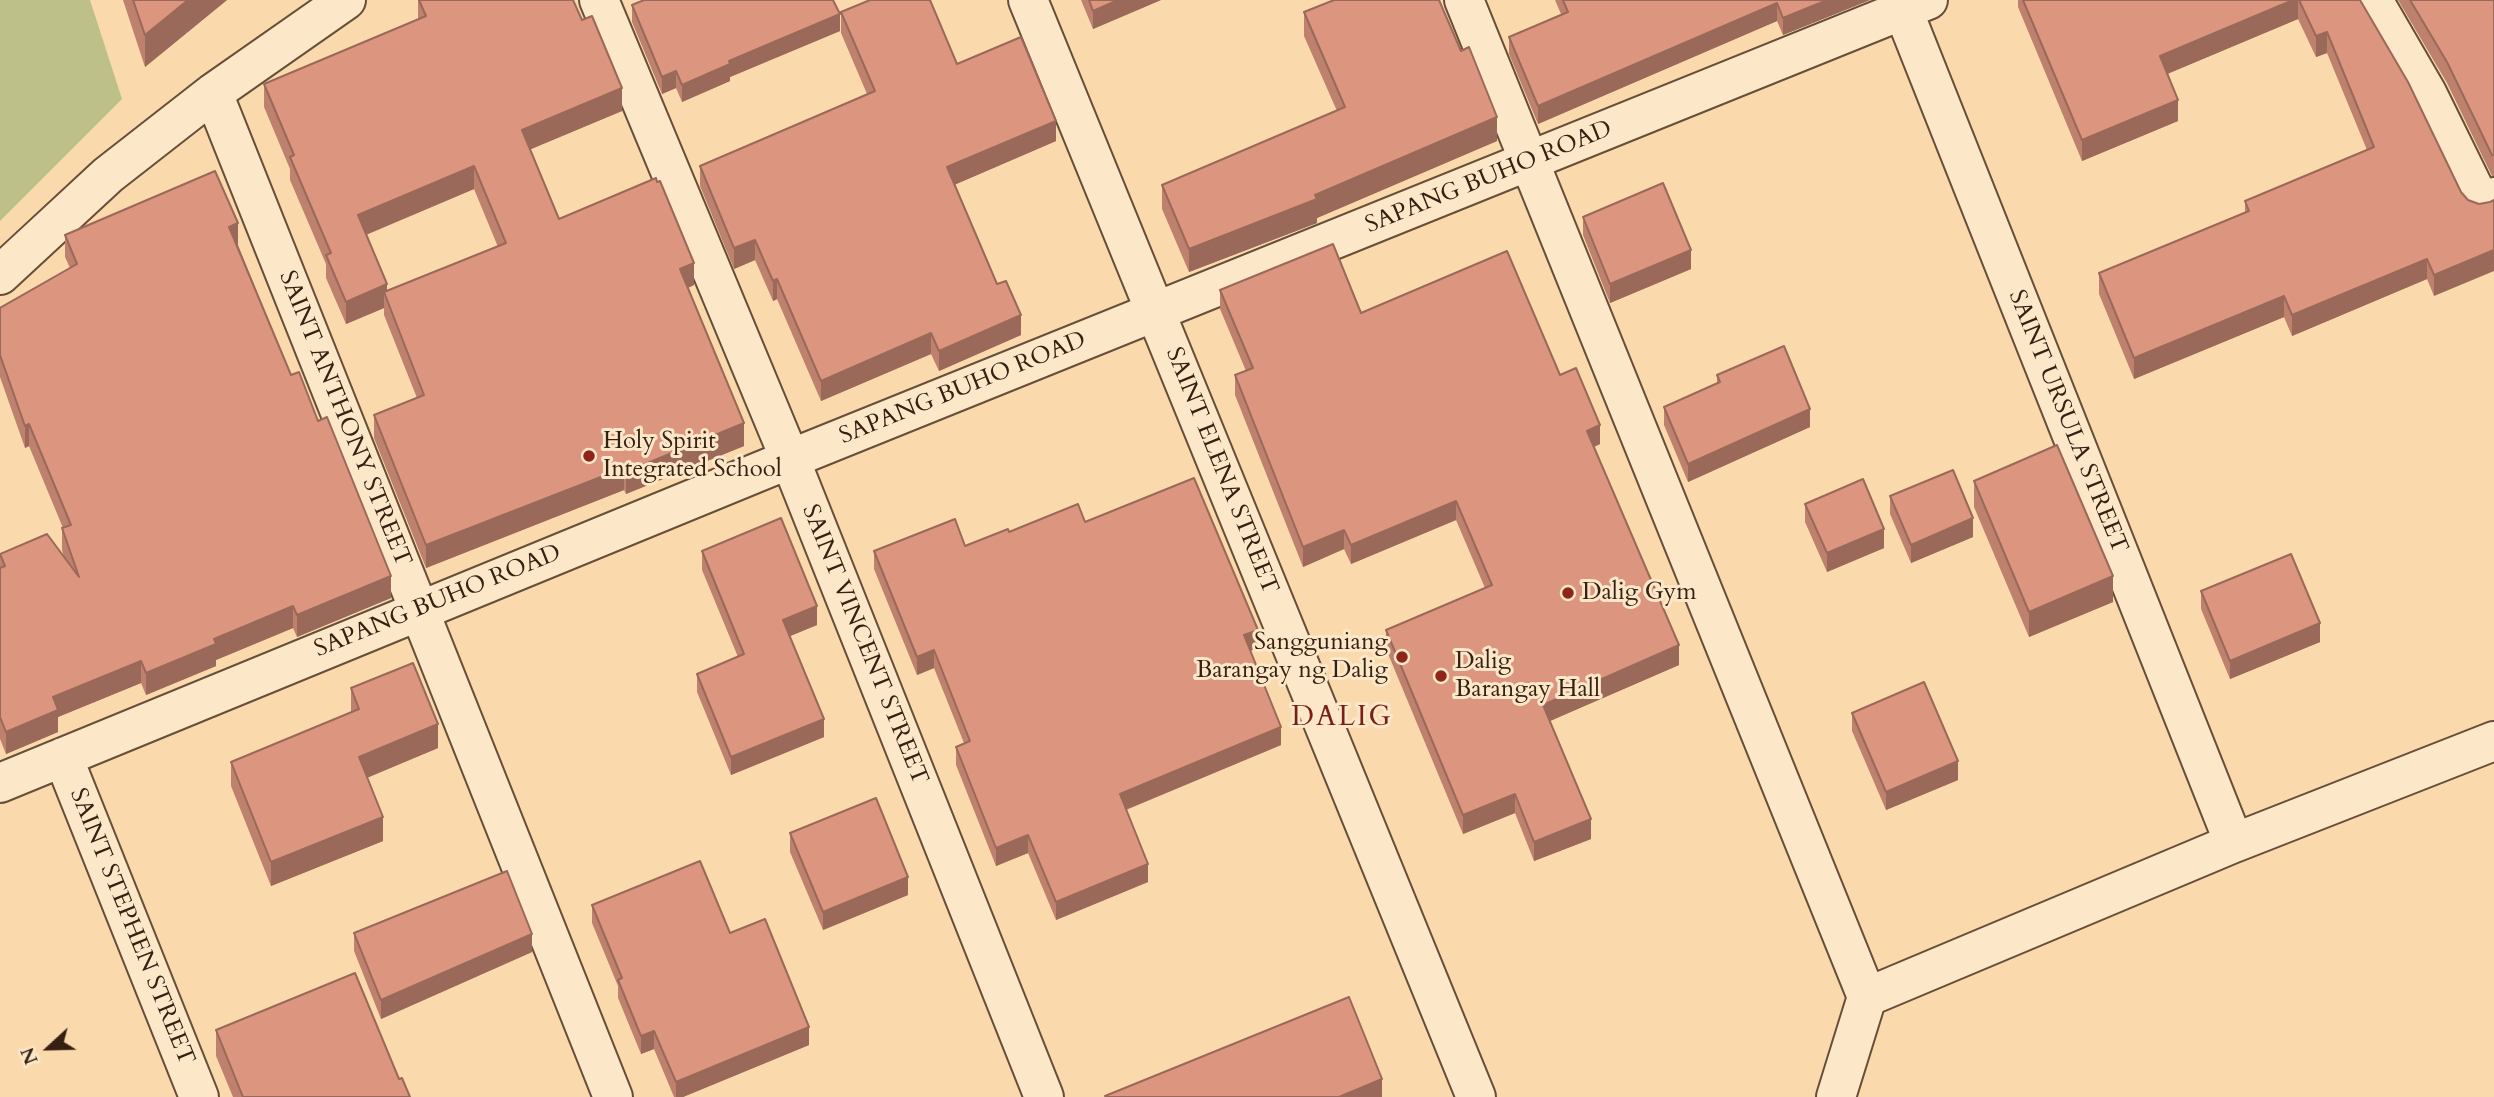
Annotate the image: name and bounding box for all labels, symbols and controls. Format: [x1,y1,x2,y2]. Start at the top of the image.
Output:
street label: SAPANG BUHO ROAD [1362,115,1616,241]
street label: SAINT ANTHONY STREET [271,267,417,571]
street label: SAINT URSULA STREET [2001,286,2133,558]
street label: SAPANG BUHO ROAD [836,326,1090,452]
street label: SAINT ELENA STREET [1158,343,1284,599]
place label: Holy Spirit Integrated School [603,428,782,484]
marker: Holy Spirit Integrated School [581,448,597,464]
street label: SAINT VINCENT STREET [795,501,933,789]
street label: SAPANG BUHO ROAD [311,539,565,665]
place label: Dalig Gym [1582,579,1697,607]
marker: Dalig Gym [1560,585,1576,601]
place label: Sangguniang Barangay ng Dalig [1196,629,1388,685]
place label: Dalig Barangay Hall [1455,648,1600,704]
marker: Sangguniang Barangay ng Dalig [1394,649,1410,665]
marker: Dalig Barangay Hall [1433,668,1449,684]
district label: DALIG [1292,702,1392,736]
street label: SAINT STEPHEN STREET [62,785,200,1069]
north arrow [14,1013,84,1083]
text: N [14,1043,45,1068]

